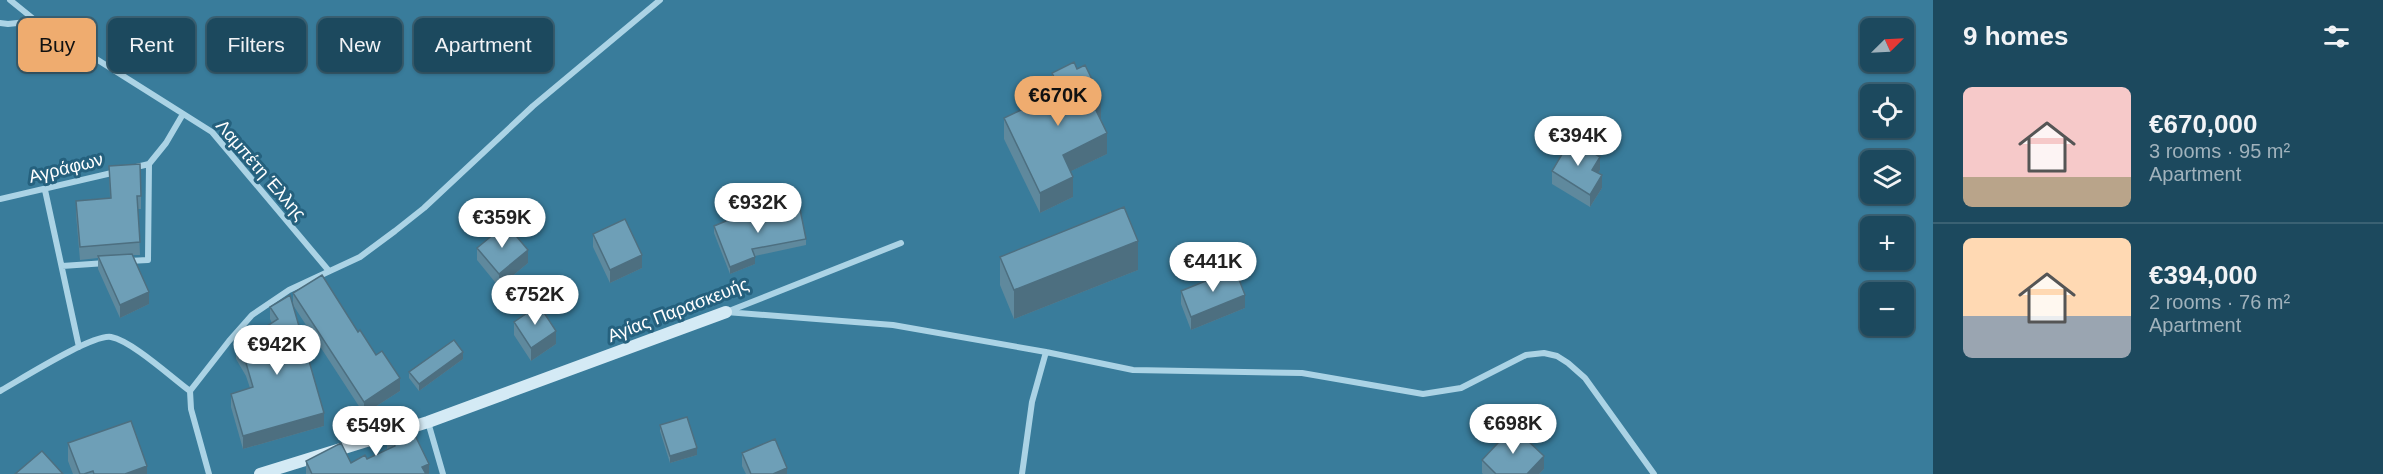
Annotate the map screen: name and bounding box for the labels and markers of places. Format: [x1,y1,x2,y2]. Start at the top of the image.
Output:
pin: €670K [1016,76,1100,127]
pin: €394K [1536,116,1620,167]
pin: €932K [716,183,800,234]
pin: €359K [460,198,544,249]
pin: €441K [1171,242,1255,293]
pin: €752K [493,275,577,326]
pin: €942K [235,325,319,376]
pin: €698K [1471,404,1555,455]
pin: €549K [334,406,418,457]

